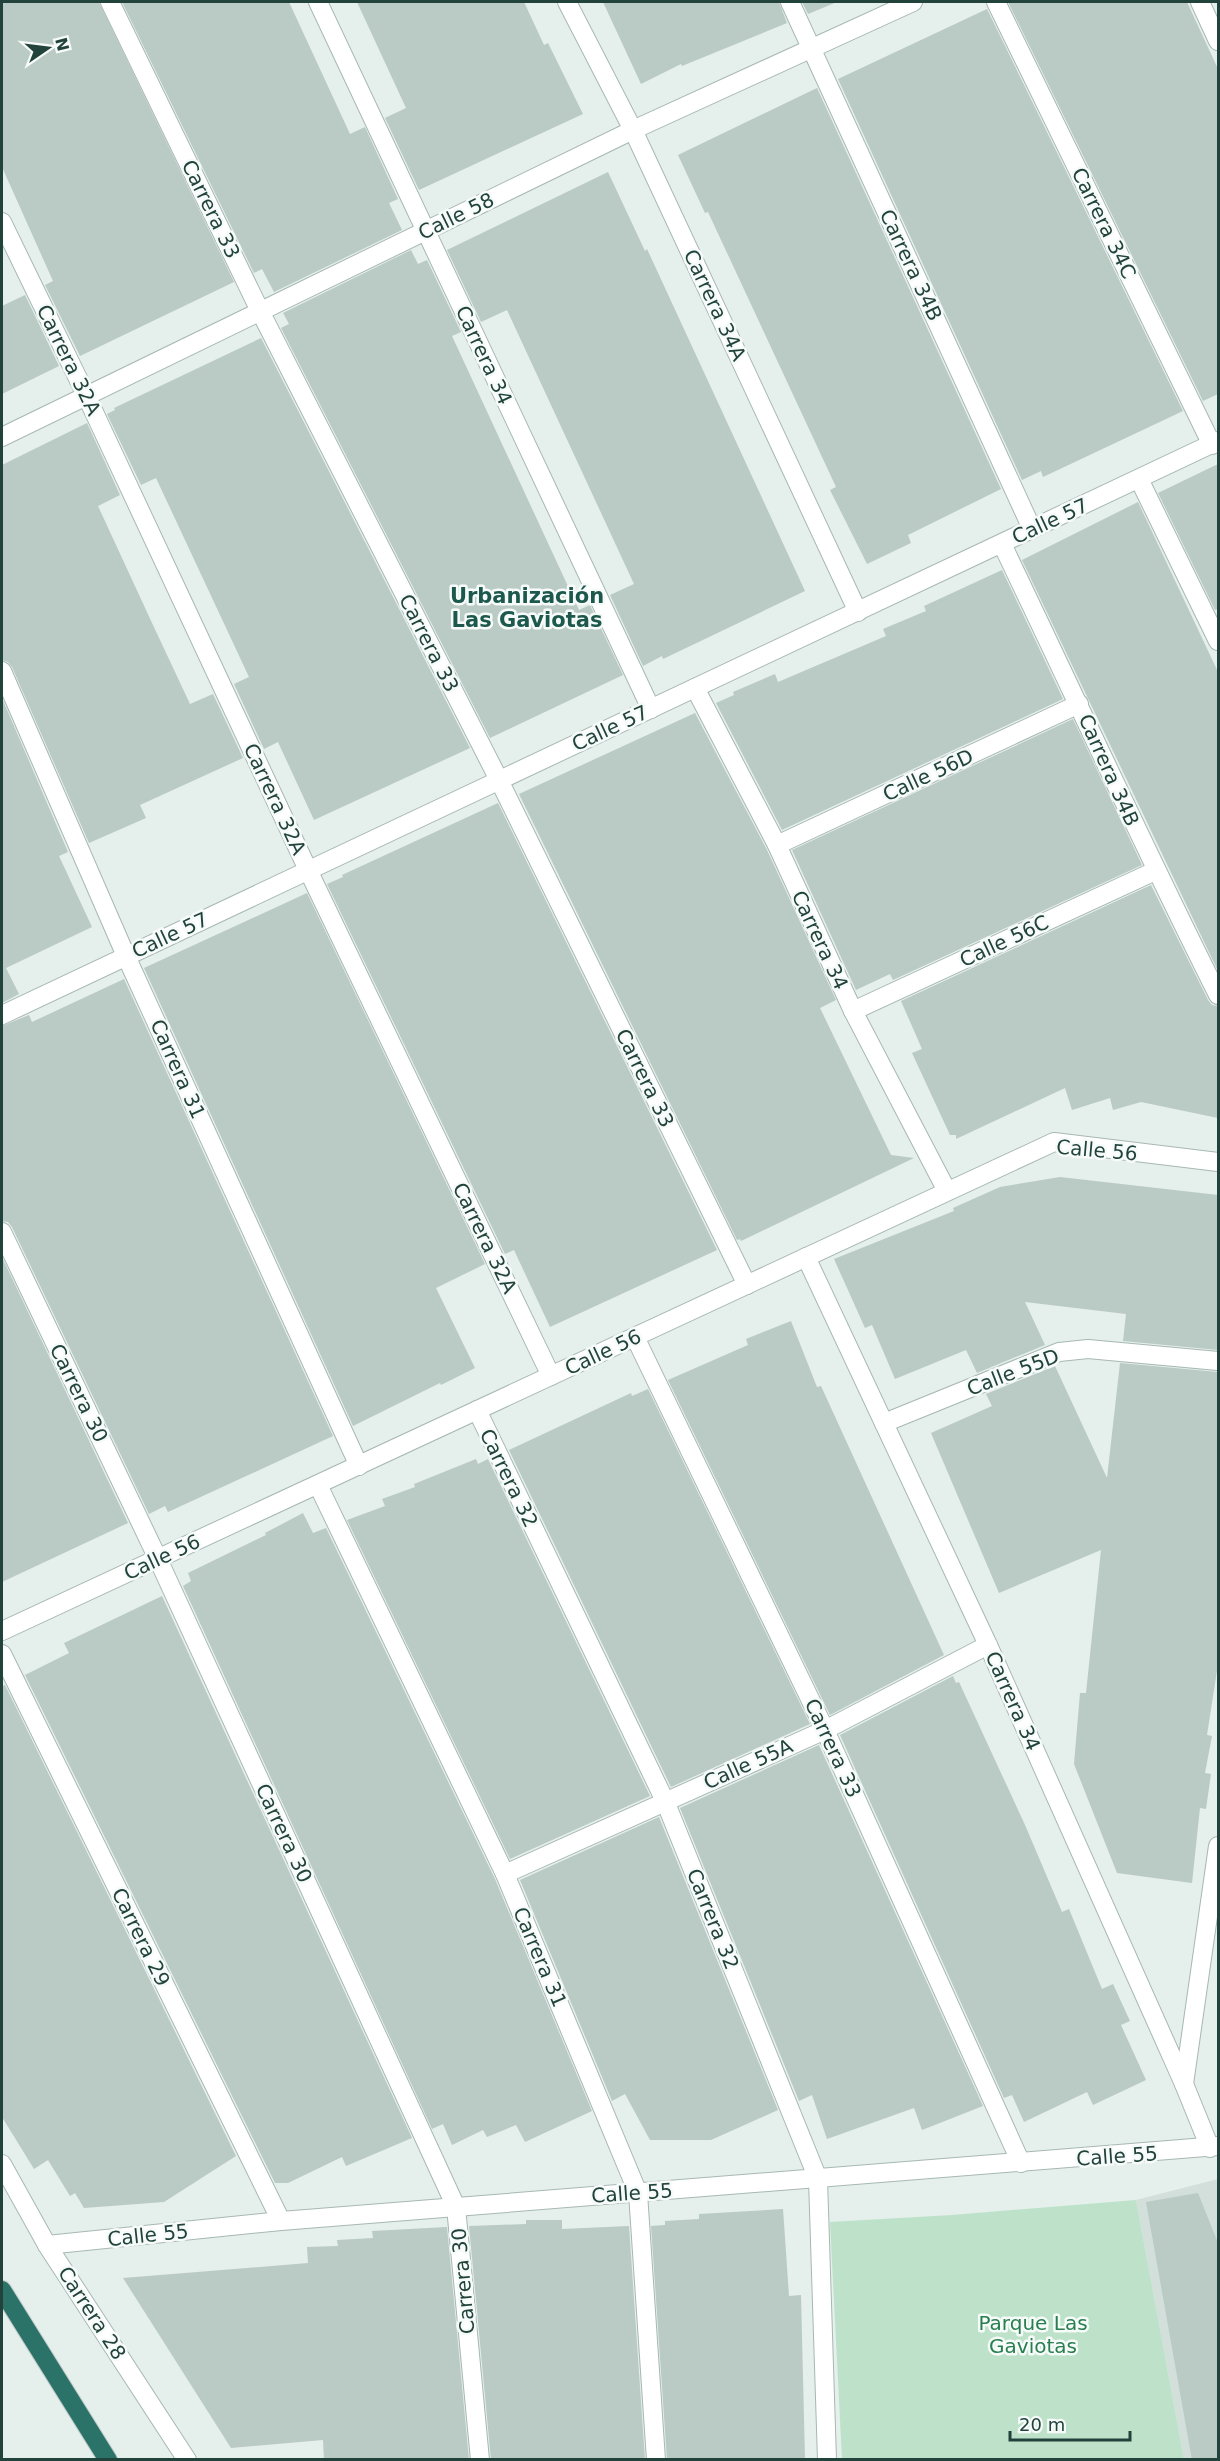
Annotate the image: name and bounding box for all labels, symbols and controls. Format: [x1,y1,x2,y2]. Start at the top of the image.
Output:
north arrow [18,18,78,78]
text: N [51,36,73,53]
street label: Carrera 33 [177,156,245,262]
street label: Carrera 34C [1067,164,1141,282]
street label: Calle 58 [414,187,498,245]
street label: Carrera 34B [875,205,947,325]
street label: Carrera 34A [679,245,751,365]
street label: Carrera 32A [32,301,106,420]
street label: Carrera 34 [451,302,517,408]
street label: Calle 57 [1008,493,1092,549]
district label: Urbanización Las Gaviotas [450,584,604,632]
street label: Carrera 33 [394,590,464,696]
street label: Calle 57 [568,700,652,756]
street label: Carrera 34B [1074,710,1144,830]
street label: Carrera 32A [239,739,311,859]
street label: Calle 56D [879,744,977,806]
street label: Carrera 34 [787,887,853,993]
street label: Calle 57 [128,907,212,963]
street label: Calle 56C [956,910,1052,972]
street label: Carrera 31 [145,1015,211,1123]
street label: Carrera 33 [611,1025,679,1131]
street label: Calle 56 [1055,1134,1139,1166]
street label: Carrera 32A [448,1179,522,1298]
street label: Calle 56 [561,1324,645,1380]
street label: Carrera 30 [45,1340,113,1446]
street label: Calle 55D [963,1343,1063,1401]
street label: Carrera 32 [475,1425,543,1531]
street label: Calle 56 [120,1529,204,1585]
street label: Carrera 34 [980,1647,1046,1755]
street label: Carrera 33 [800,1695,866,1801]
street label: Calle 55A [700,1734,797,1794]
street label: Carrera 30 [251,1780,317,1886]
street label: Carrera 32 [682,1865,744,1973]
street label: Carrera 29 [107,1884,175,1990]
street label: Carrera 31 [508,1903,572,2011]
street label: Calle 55 [1076,2141,1158,2171]
street label: Calle 55 [591,2178,673,2208]
street label: Calle 55 [106,2219,190,2251]
street label: Carrera 30 [446,2227,480,2335]
street label: Carrera 28 [53,2262,131,2364]
park label: Parque Las Gaviotas [978,2311,1088,2358]
scale bar [1010,2404,1130,2442]
text: 20 m [1019,2414,1065,2435]

